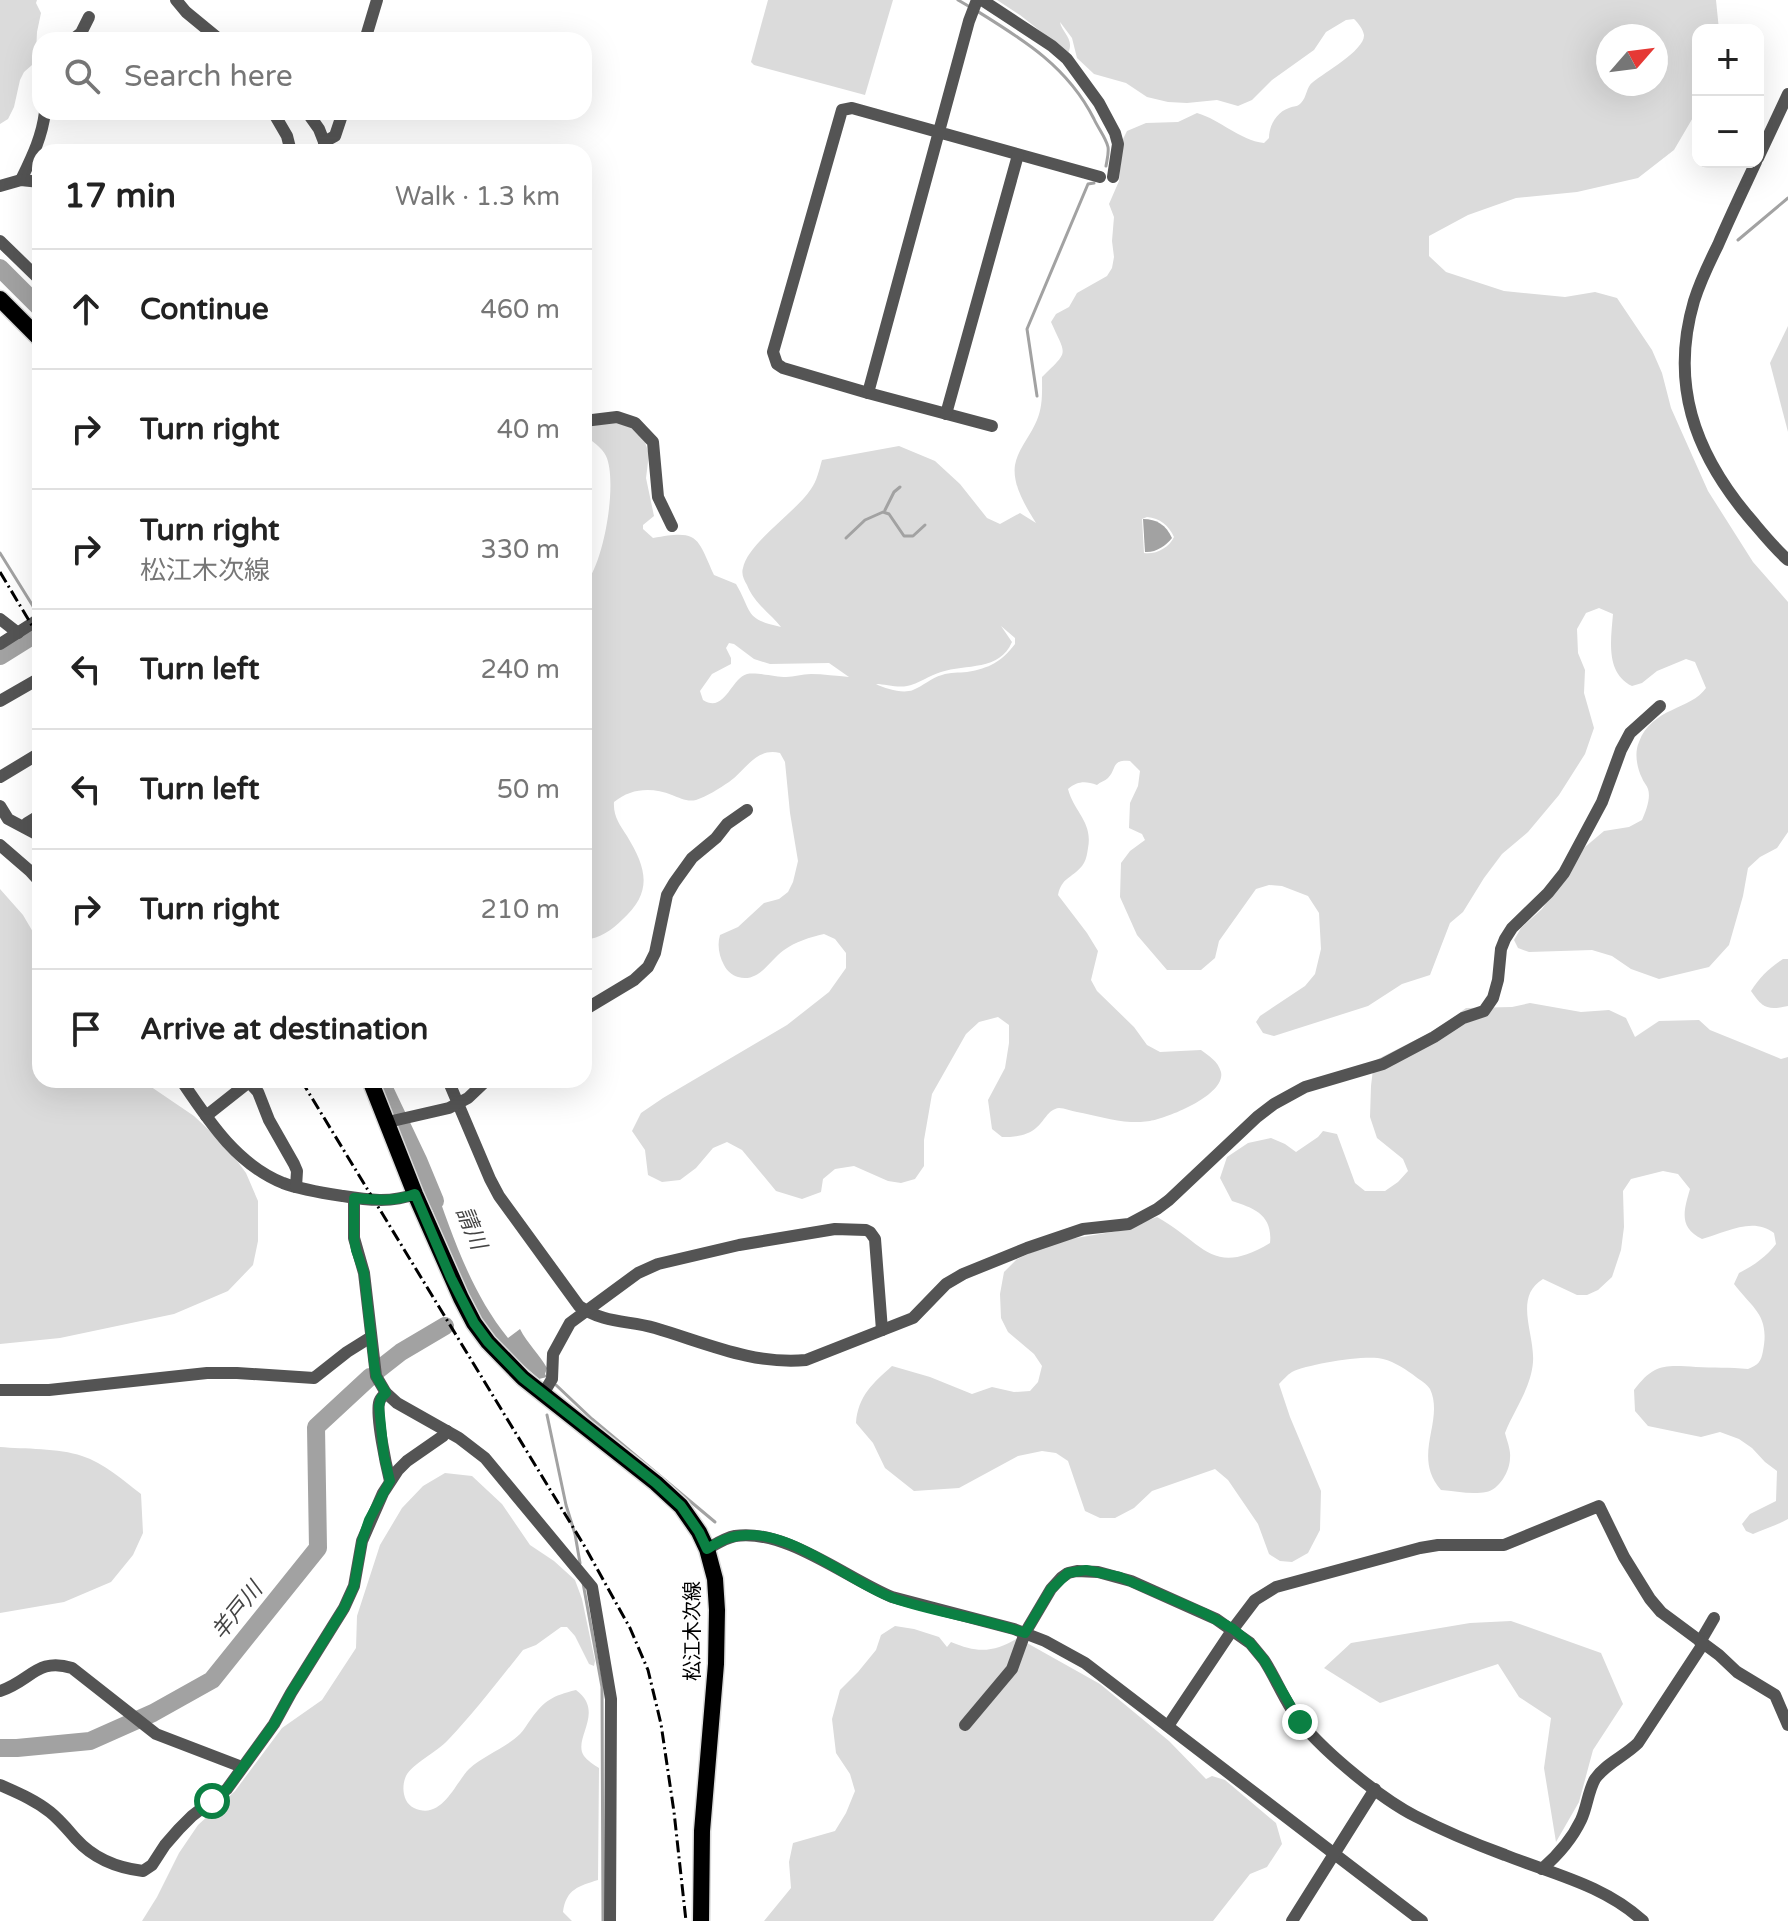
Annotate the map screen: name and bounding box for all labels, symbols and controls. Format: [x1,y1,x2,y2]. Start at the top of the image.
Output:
north arrow [1596,24,1668,96]
map controls [1692,24,1764,168]
button: + [1692,24,1764,96]
search box [32,32,592,120]
icon: search [60,54,104,98]
text: Search here [124,58,293,95]
button: − [1692,96,1764,168]
text: 17 min [64,176,176,217]
text: Walk · 1.3 km [395,181,560,212]
icon: ahead [64,287,108,331]
text: Continue [140,291,269,328]
text: 460 m [480,294,560,325]
icon: right [64,407,108,451]
text: Turn right [140,411,280,448]
text: 40 m [497,414,560,445]
text: Turn right [140,512,280,549]
icon: right [64,527,108,571]
text: 330 m [480,534,560,565]
text: 松江木次線 [140,555,270,586]
icon: left [64,647,108,691]
text: Turn left [140,651,259,688]
text: 240 m [480,654,560,685]
icon: left [64,767,108,811]
text: Turn left [140,771,259,808]
text: 50 m [497,774,560,805]
icon: right [64,887,108,931]
text: Turn right [140,891,280,928]
text: 210 m [480,894,560,925]
icon: arrive [64,1007,108,1051]
text: Arrive at destination [140,1011,428,1048]
water label: 請川 [450,1203,492,1255]
water label: 羊戸川 [206,1576,269,1645]
street label: 松江木次線 [681,1581,705,1681]
route end [1282,1704,1318,1740]
route start [194,1783,230,1819]

